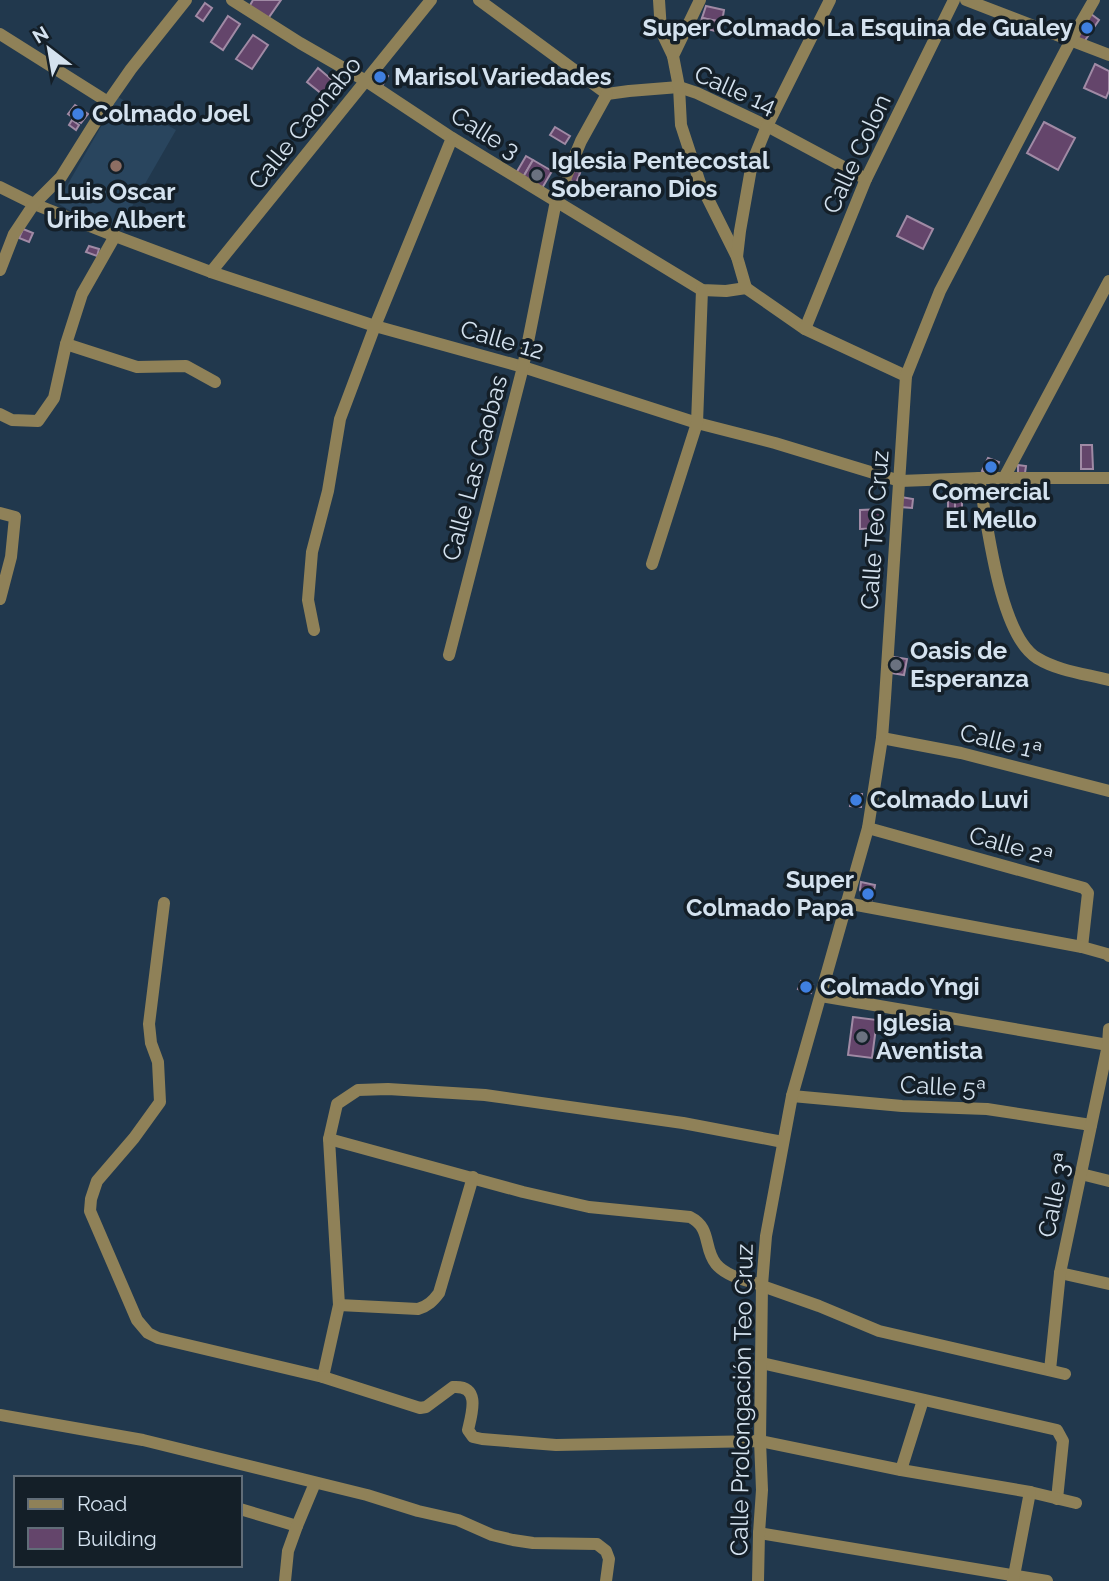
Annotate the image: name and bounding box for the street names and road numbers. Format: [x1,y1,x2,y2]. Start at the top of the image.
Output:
street label: Calle Caonabo [242,50,367,195]
street label: Calle 14 [690,59,780,120]
street label: Calle Colon [816,89,897,218]
street label: Calle 3 [446,100,525,165]
street label: Calle 12 [457,314,547,365]
street label: Calle Las Caobas [436,372,513,564]
street label: Calle Teo Cruz [854,449,895,611]
street label: Calle 1ª [957,717,1045,766]
street label: Calle 2ª [966,820,1056,871]
street label: Calle 5ª [899,1070,987,1103]
street label: Calle 3ª [1031,1150,1078,1240]
street label: Calle Prolongación Teo Cruz [724,1244,759,1556]

